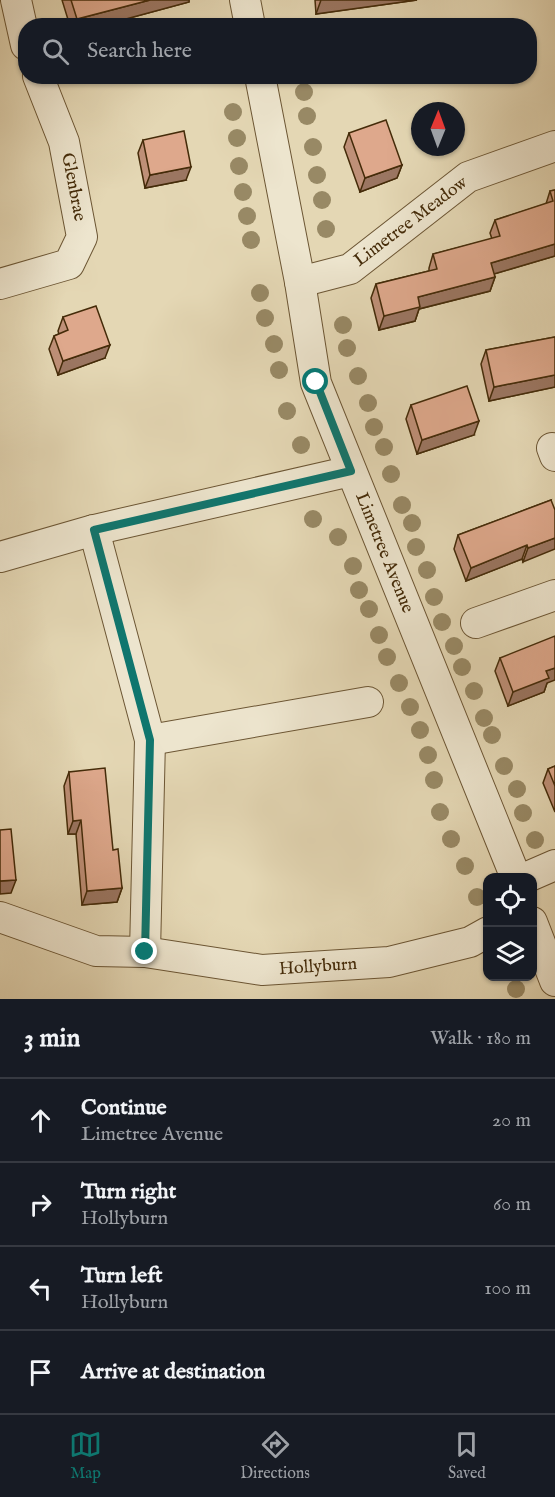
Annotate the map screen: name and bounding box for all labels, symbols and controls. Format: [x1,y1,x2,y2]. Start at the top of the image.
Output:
search box [18,18,537,84]
icon: search [39,35,72,68]
text: Search here [87,37,192,65]
north arrow [411,102,465,156]
street label: Glenbrae [55,151,91,223]
street label: Limetree Meadow [349,171,473,272]
route start [302,368,328,394]
street label: Limetree Avenue [349,489,419,617]
map controls [483,873,537,981]
button: locate [483,873,537,927]
button: layers [483,927,537,981]
route end [131,938,157,964]
street label: Hollyburn [278,953,358,981]
text: 3 min [24,1022,80,1055]
text: Walk · 180 m [430,1026,531,1051]
text: Continue [81,1094,167,1122]
icon: ahead [24,1104,57,1137]
text: 20 m [492,1108,531,1133]
text: Limetree Avenue [81,1122,223,1147]
text: Turn right [81,1178,176,1206]
icon: right [24,1188,57,1221]
text: 60 m [493,1192,531,1217]
text: Hollyburn [81,1206,168,1231]
text: Turn left [81,1262,163,1290]
icon: left [24,1272,57,1305]
text: 100 m [484,1276,531,1301]
text: Hollyburn [81,1290,168,1315]
icon: arrive [24,1356,57,1389]
text: Arrive at destination [81,1358,265,1386]
tab: Map [69,1428,102,1484]
tab: Directions [240,1428,310,1484]
tab: Saved [448,1428,486,1484]

